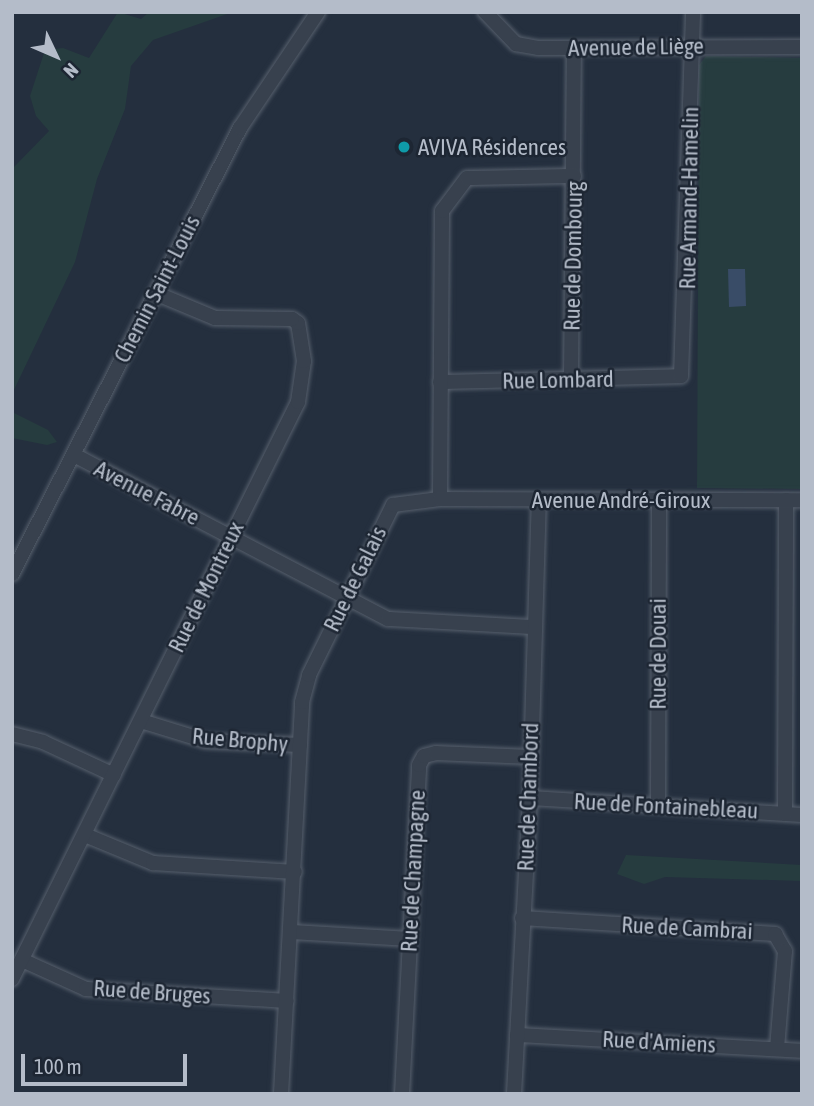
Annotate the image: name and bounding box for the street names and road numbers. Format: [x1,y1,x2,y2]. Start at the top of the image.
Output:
street label: Avenue de Liège [568,32,704,62]
street label: Rue Armand-Hamelin [674,106,704,290]
street label: Rue de Dombourg [558,181,588,331]
street label: Chemin Saint-Louis [108,211,206,367]
street label: Rue Lombard [502,365,614,395]
street label: Avenue Fabre [90,455,204,531]
street label: Avenue André-Giroux [532,486,710,514]
street label: Rue de Montreux [162,517,250,657]
street label: Rue de Galais [318,522,392,636]
street label: Rue de Douai [644,598,672,710]
street label: Rue Brophy [191,722,289,758]
street label: Rue de Chambord [512,722,544,872]
street label: Rue de Fontainebleau [573,787,759,825]
street label: Rue de Champagne [395,789,431,953]
street label: Rue de Cambrai [621,911,753,945]
street label: Rue de Bruges [92,974,212,1010]
street label: Rue d'Amiens [601,1025,717,1059]

